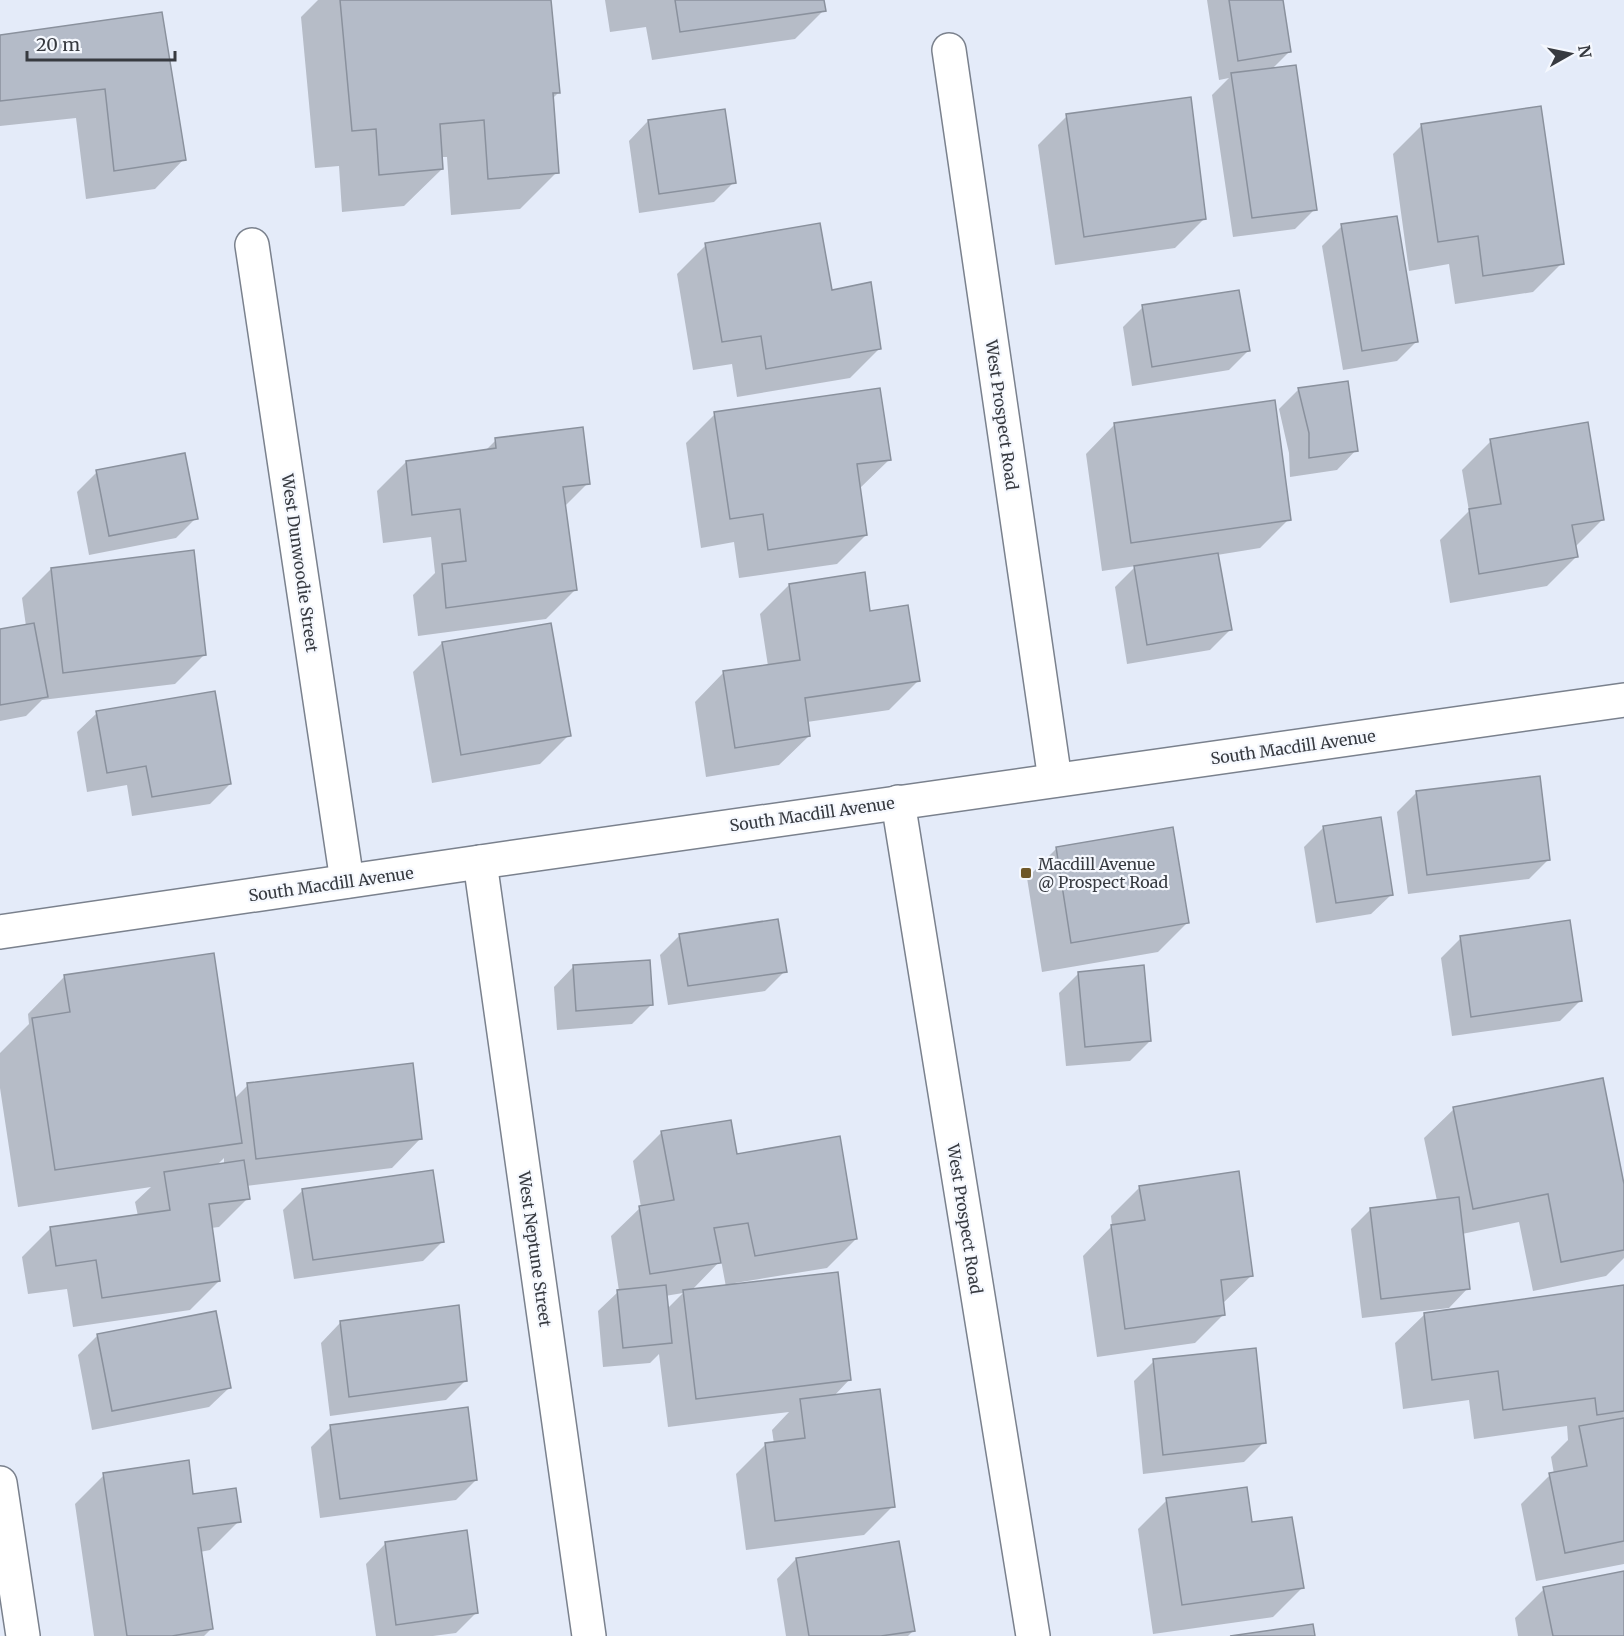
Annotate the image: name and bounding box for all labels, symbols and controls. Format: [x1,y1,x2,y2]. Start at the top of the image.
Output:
scale bar [27,24,176,62]
north arrow [1540,24,1600,84]
text: 20 m [36,33,80,56]
text: N [1574,44,1596,60]
street label: West Prospect Road [981,338,1022,492]
street label: West Dunwoodie Street [277,472,323,654]
street label: South Macdill Avenue [1209,726,1377,768]
street label: South Macdill Avenue [728,793,896,835]
place label: Macdill Avenue @ Prospect Road [1038,854,1168,892]
street label: South Macdill Avenue [247,863,415,905]
marker: Macdill Avenue @ Prospect Road [1019,866,1033,880]
street label: West Prospect Road [943,1142,987,1296]
street label: West Neptune Street [514,1169,556,1329]

